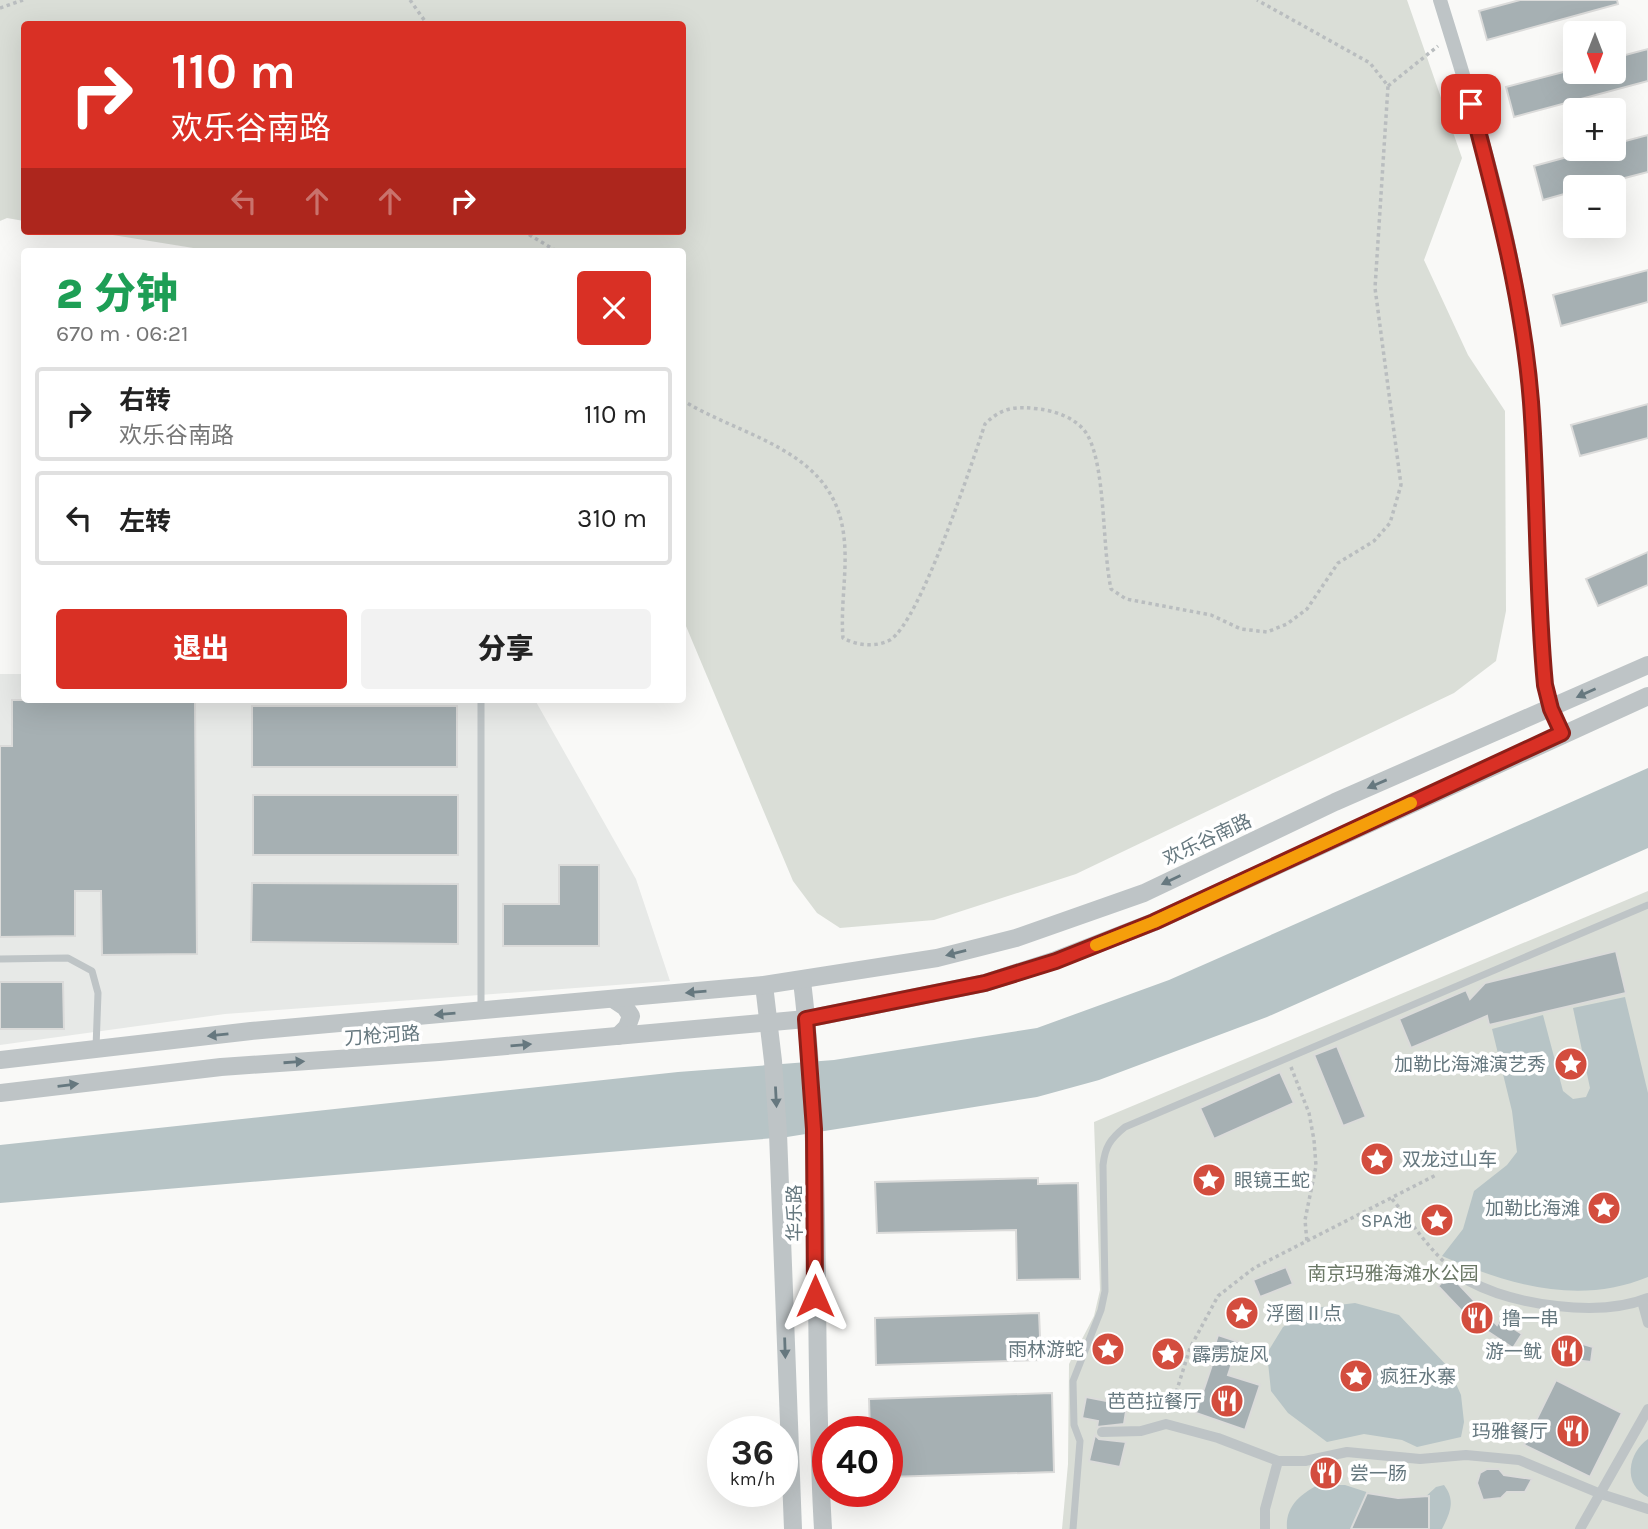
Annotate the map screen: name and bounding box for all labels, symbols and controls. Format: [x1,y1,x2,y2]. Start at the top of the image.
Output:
north arrow [1563,21,1626,84]
map controls [1563,21,1626,238]
text: 110 m [171,43,296,100]
icon: right [56,49,147,140]
pin [1441,74,1501,134]
icon: arrive [1452,85,1490,123]
button: + [1563,98,1626,161]
text: 欢乐谷南路 [171,110,331,147]
button: − [1563,175,1626,238]
icon: left [225,182,263,220]
icon: ahead [298,182,336,220]
icon: ahead [371,182,409,220]
icon: right [444,182,482,220]
text: 2 分钟 [56,269,178,319]
button: close [577,271,651,345]
text: 670 m · 06:21 [56,320,189,347]
text: 右转 [119,385,171,416]
icon: right [60,395,98,433]
text: 110 m [584,399,647,430]
text: 欢乐谷南路 [119,422,234,449]
icon: left [60,499,98,537]
text: 310 m [577,503,647,534]
text: 左转 [119,506,171,537]
button: 退出 [56,609,347,689]
button: 分享 [361,609,651,689]
one-way arrow [1576,687,1596,699]
one-way arrow [1367,778,1387,790]
street label: 欢乐谷南路 [1160,810,1255,870]
one-way arrow [1161,874,1181,886]
one-way arrow [945,948,967,959]
one-way arrow [685,986,707,997]
one-way arrow [434,1009,456,1020]
street label: 刀枪河路 [343,1022,421,1050]
one-way arrow [207,1030,229,1041]
one-way arrow [510,1039,532,1050]
place icon: 加勒比海滩演艺秀 [1552,1045,1590,1083]
place label: 加勒比海滩演艺秀 [1394,1054,1546,1076]
one-way arrow [283,1056,305,1067]
one-way arrow [57,1080,79,1091]
one-way arrow [770,1086,781,1108]
place icon: 双龙过山车 [1358,1140,1396,1178]
place label: 双龙过山车 [1402,1149,1497,1171]
place icon: 眼镜王蛇 [1190,1161,1228,1199]
place label: 眼镜王蛇 [1234,1170,1310,1192]
street label: 华乐路 [784,1184,806,1242]
place icon: 加勒比海滩 [1585,1189,1623,1227]
place label: 加勒比海滩 [1485,1198,1580,1220]
place icon: SPA池 [1418,1201,1456,1239]
place label: SPA池 [1361,1210,1412,1232]
position arrow [778,1259,852,1333]
park label: 南京玛雅海滩水公园 [1307,1263,1479,1285]
place icon: 浮圈Ⅱ点 [1223,1294,1261,1332]
restaurant icon: 撸一串 [1458,1299,1496,1337]
place label: 浮圈Ⅱ点 [1266,1303,1342,1325]
place label: 撸一串 [1502,1308,1559,1330]
place icon: 雨林游蛇 [1089,1330,1127,1368]
restaurant icon: 游一鱿 [1548,1332,1586,1370]
place icon: 霹雳旋风 [1149,1335,1187,1373]
one-way arrow [779,1337,790,1359]
place label: 雨林游蛇 [1008,1339,1084,1361]
place label: 游一鱿 [1485,1341,1542,1363]
place label: 霹雳旋风 [1192,1344,1268,1366]
place icon: 疯狂水寨 [1337,1357,1375,1395]
place label: 疯狂水寨 [1380,1366,1456,1388]
restaurant icon: 芭芭拉餐厅 [1208,1382,1246,1420]
place label: 芭芭拉餐厅 [1107,1391,1202,1413]
restaurant icon: 玛雅餐厅 [1554,1412,1592,1450]
speed limit sign: 40 [812,1416,903,1507]
place label: 玛雅餐厅 [1472,1421,1548,1443]
text: 36 [731,1432,774,1473]
restaurant icon: 尝一肠 [1307,1454,1345,1492]
place label: 尝一肠 [1350,1463,1407,1485]
text: km/h [730,1468,775,1490]

